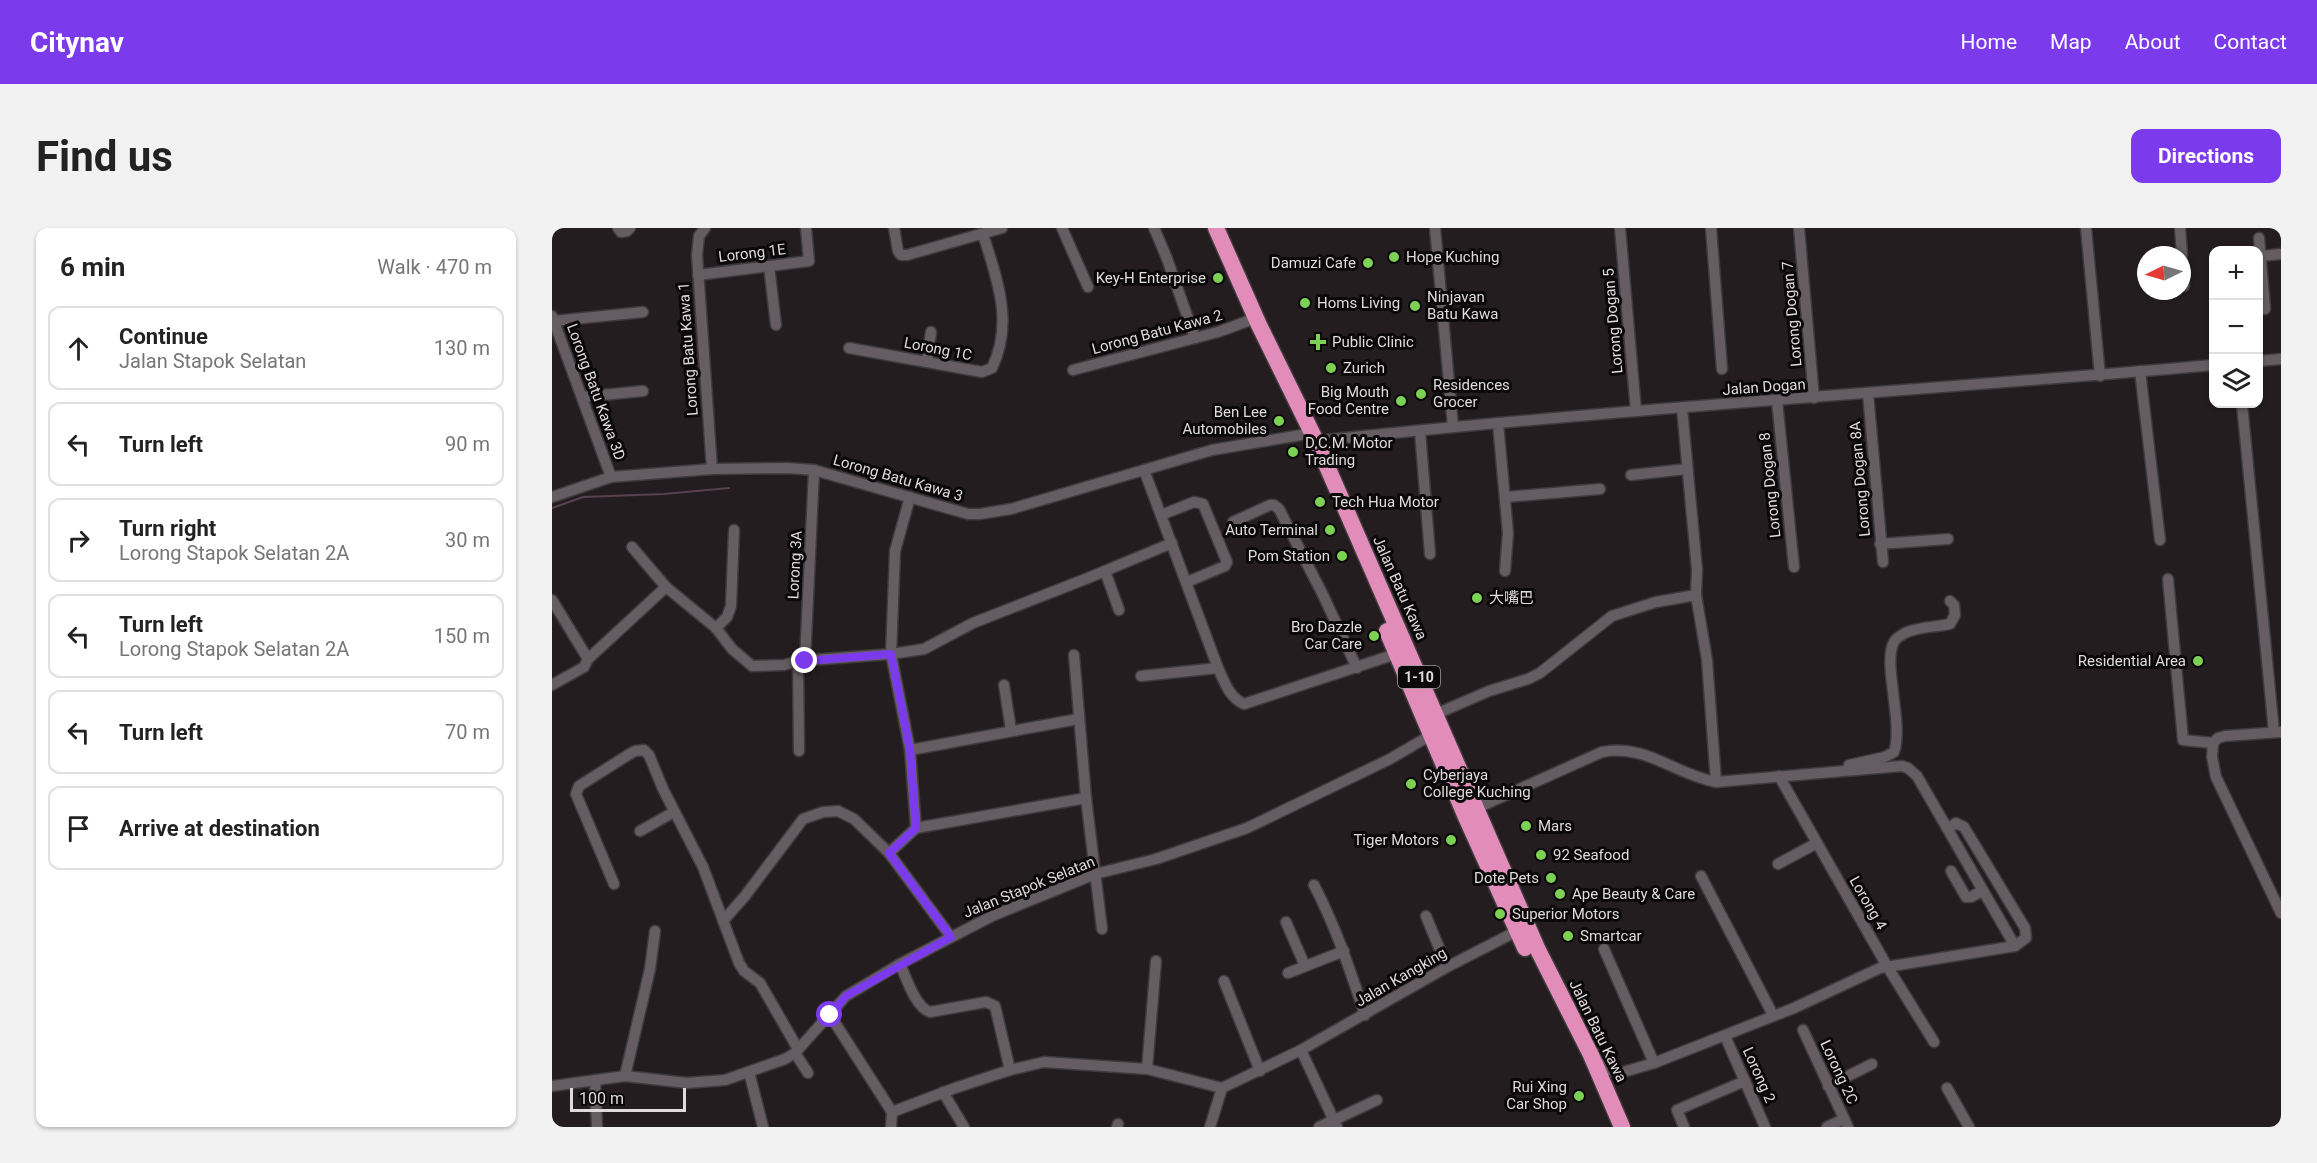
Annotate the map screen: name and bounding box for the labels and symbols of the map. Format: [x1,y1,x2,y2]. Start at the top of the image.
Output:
street label: Lorong 1E [717,240,787,266]
north arrow [2137,246,2191,300]
place label: Hope Kuching [1406,248,1499,266]
marker: Hope Kuching [1387,250,1401,264]
place label: Damuzi Cafe [1271,254,1356,272]
marker: Damuzi Cafe [1361,256,1375,270]
street label: Lorong Dogan 7 [1778,260,1806,368]
street label: Lorong Dogan 5 [1599,267,1627,375]
place label: Key-H Enterprise [1096,269,1206,287]
marker: Key-H Enterprise [1211,271,1225,285]
street label: Lorong Batu Kawa 1 [674,281,702,417]
place label: Ninjavan Batu Kawa [1427,288,1498,323]
place label: Homs Living [1317,294,1400,312]
marker: Homs Living [1298,296,1312,310]
marker: Ninjavan Batu Kawa [1408,299,1422,313]
street label: Lorong Batu Kawa 2 [1090,306,1224,358]
street label: Lorong Batu Kawa 3D [563,321,629,463]
marker: Public Clinic [1309,333,1327,351]
place label: Public Clinic [1332,333,1414,351]
street label: Lorong 1C [903,334,974,364]
place label: Zurich [1343,359,1385,377]
marker: Zurich [1324,361,1338,375]
street label: Jalan Dogan [1722,375,1806,399]
place label: Residences Grocer [1433,376,1510,411]
place label: Big Mouth Food Centre [1308,383,1389,418]
marker: Residences Grocer [1414,387,1428,401]
marker: Big Mouth Food Centre [1394,394,1408,408]
place label: Ben Lee Automobiles [1183,403,1267,438]
marker: Ben Lee Automobiles [1272,414,1286,428]
street label: Lorong Dogan 8A [1846,420,1874,537]
street label: Lorong Dogan 8 [1756,431,1784,539]
place label: D.C.M. Motor Trading [1305,434,1393,469]
marker: D.C.M. Motor Trading [1286,445,1300,459]
street label: Lorong Batu Kawa 3 [831,451,965,505]
place label: Tech Hua Motor [1332,493,1439,511]
marker: Tech Hua Motor [1313,495,1327,509]
place label: Auto Terminal [1225,521,1318,539]
marker: Auto Terminal [1323,523,1337,537]
street label: Lorong 3A [784,530,806,600]
street label: Jalan Batu Kawa [1369,533,1431,643]
place label: Pom Station [1248,547,1330,565]
marker: Pom Station [1335,549,1349,563]
place label: 大嘴巴 [1489,589,1534,607]
marker: 大嘴巴 [1470,591,1484,605]
place label: Bro Dazzle Car Care [1291,618,1362,653]
marker: Bro Dazzle Car Care [1367,629,1381,643]
route end [791,647,817,673]
place label: Residential Area [2078,652,2186,670]
marker: Residential Area [2191,654,2205,668]
road number: 1-10 [1398,666,1440,688]
place label: Cyberjaya College Kuching [1423,766,1531,801]
marker: Cyberjaya College Kuching [1404,777,1418,791]
place label: Mars [1538,817,1572,835]
marker: Mars [1519,819,1533,833]
place label: Tiger Motors [1353,831,1439,849]
marker: Tiger Motors [1444,833,1458,847]
place label: 92 Seafood [1553,846,1629,864]
marker: 92 Seafood [1534,848,1548,862]
street label: Jalan Stapok Selatan [960,852,1098,922]
place label: Dote Pets [1474,869,1539,887]
marker: Dote Pets [1544,871,1558,885]
street label: Lorong 4 [1845,873,1891,934]
place label: Ape Beauty & Care [1572,885,1695,903]
marker: Ape Beauty & Care [1553,887,1567,901]
place label: Superior Motors [1512,905,1619,923]
marker: Superior Motors [1493,907,1507,921]
place label: Smartcar [1580,927,1642,945]
marker: Smartcar [1561,929,1575,943]
street label: Jalan Kangking [1352,944,1450,1010]
street label: Jalan Batu Kawa [1565,977,1631,1085]
route start [816,1001,842,1027]
street label: Lorong 2C [1816,1037,1862,1107]
street label: Lorong 2 [1739,1044,1779,1106]
place label: Rui Xing Car Shop [1506,1078,1567,1113]
scale bar [570,1085,686,1112]
marker: Rui Xing Car Shop [1572,1089,1586,1103]

